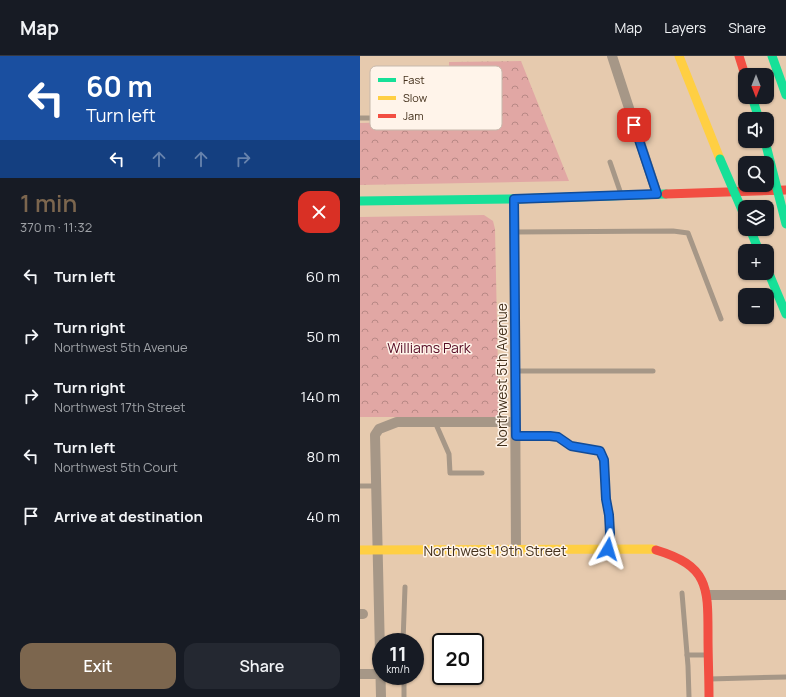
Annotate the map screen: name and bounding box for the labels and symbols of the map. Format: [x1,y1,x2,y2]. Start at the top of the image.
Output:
legend [370,66,502,130]
north arrow [738,68,774,104]
text: Fast [403,72,425,87]
text: Slow [403,90,428,105]
text: Jam [403,108,424,123]
pin [617,108,651,142]
street label: Northwest 5th Avenue [492,303,511,447]
park label: Williams Park [387,338,472,357]
position arrow [587,528,629,570]
street label: Northwest 19th Street [423,541,567,560]
speed limit sign: 20 [432,633,484,685]

